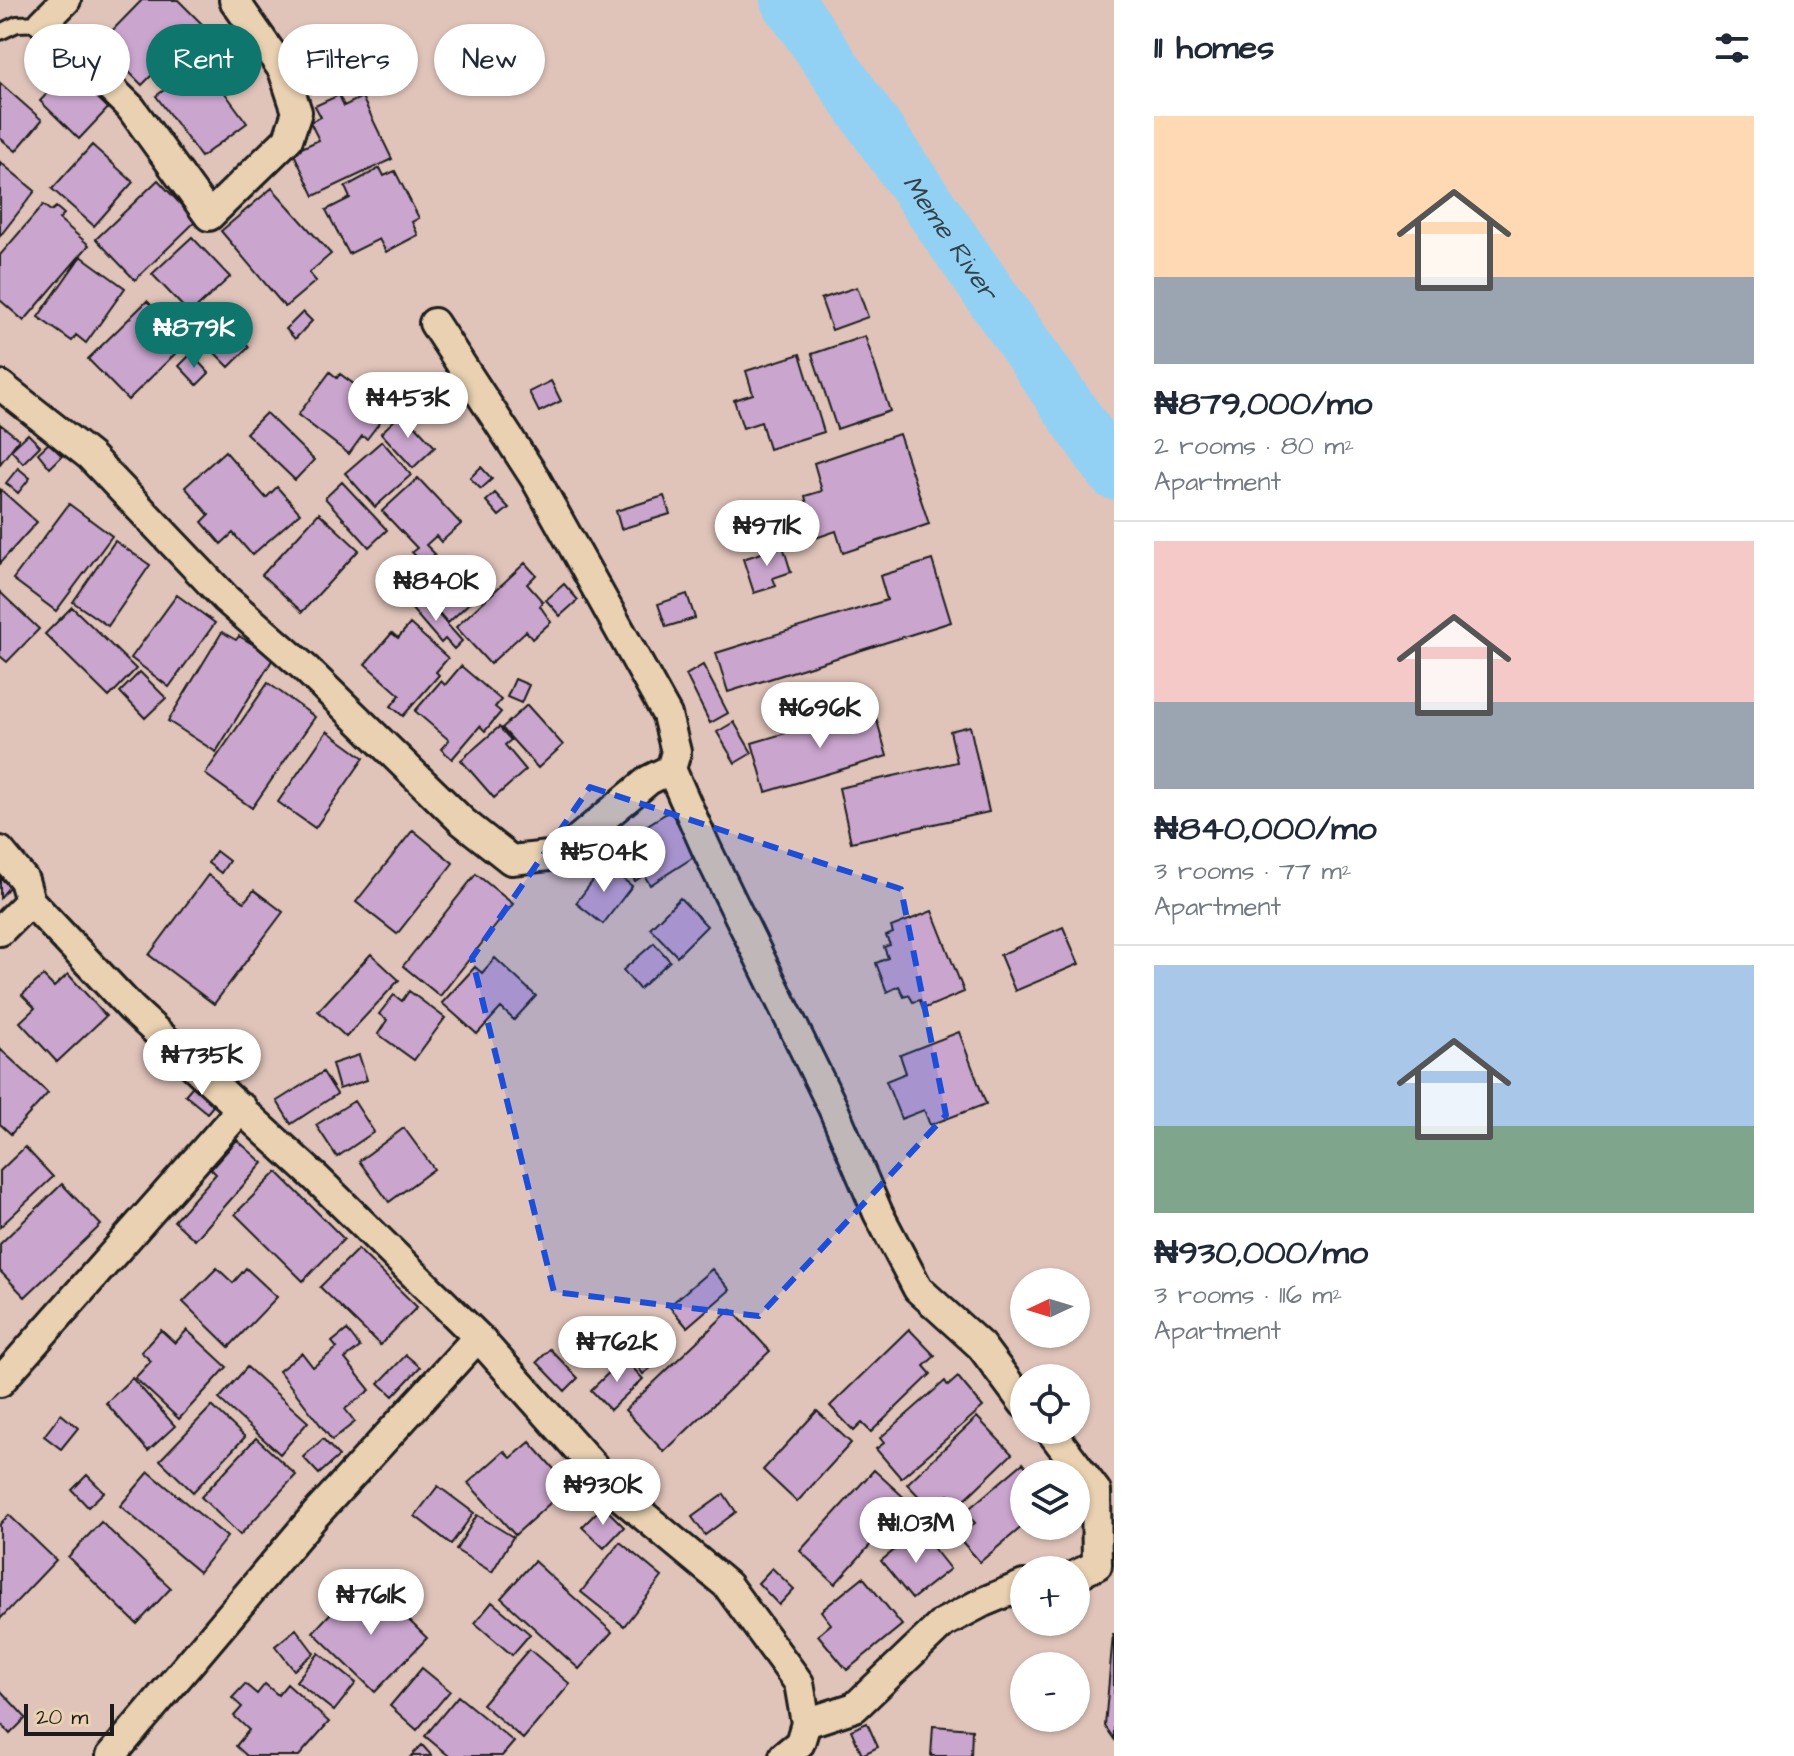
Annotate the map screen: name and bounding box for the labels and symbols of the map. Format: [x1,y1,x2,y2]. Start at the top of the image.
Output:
water label: Meme River [894,168,1007,309]
pin: ₦879K [138,302,250,370]
pin: ₦453K [352,372,464,440]
pin: ₦971K [711,500,823,568]
pin: ₦840K [380,555,492,623]
pin: ₦696K [764,682,876,750]
pin: ₦504K [548,826,660,894]
pin: ₦735K [146,1029,258,1097]
north arrow [1010,1268,1090,1348]
pin: ₦762K [561,1316,673,1384]
pin: ₦930K [547,1459,659,1527]
pin: ₦1.03M [851,1497,981,1565]
pin: ₦761K [315,1569,427,1637]
scale bar [24,1700,114,1736]

